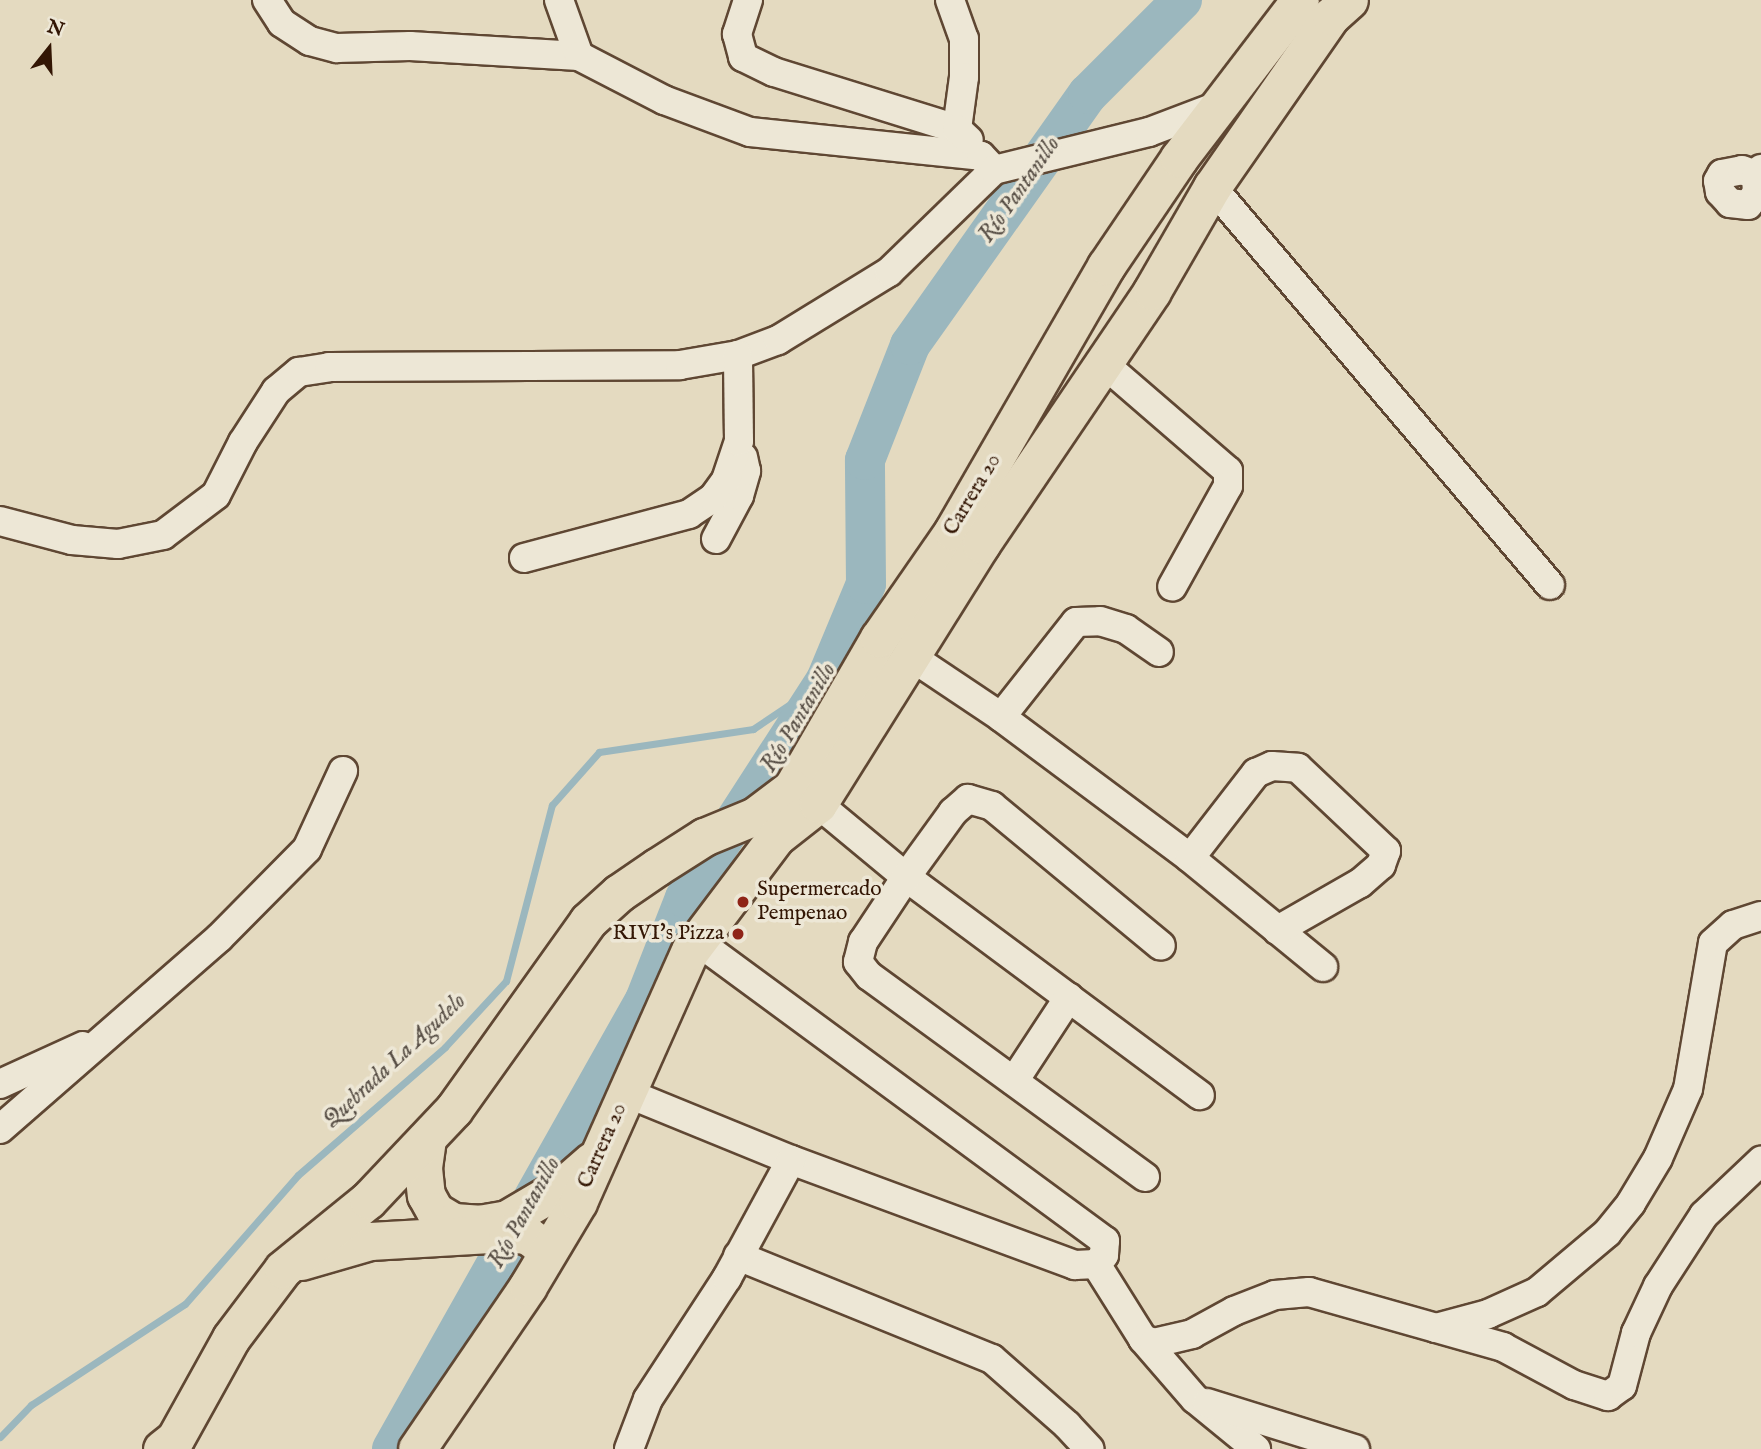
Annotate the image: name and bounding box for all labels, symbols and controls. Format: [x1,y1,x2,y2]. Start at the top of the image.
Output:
north arrow [14,14,84,84]
text: N [44,15,67,43]
water label: Río Pantanillo [974,132,1066,248]
street label: Carrera 20 [939,450,1007,540]
water label: Río Pantanillo [756,658,842,778]
place label: Supermercado Pempenao [757,877,881,927]
marker: Supermercado Pempenao [735,894,751,910]
place label: RIVI's Pizza [612,921,724,947]
marker: RIVI's Pizza [730,926,746,942]
water label: Quebrada La Agudelo [318,988,472,1134]
street label: Carrera 20 [573,1099,633,1193]
water label: Río Pantanillo [483,1153,567,1273]

